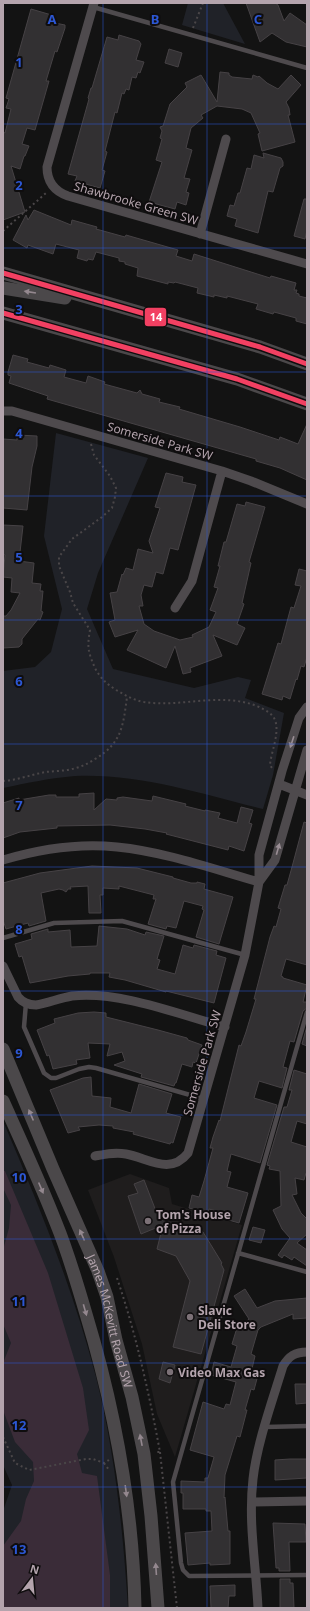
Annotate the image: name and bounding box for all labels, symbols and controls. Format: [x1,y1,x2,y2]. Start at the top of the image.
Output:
text: A [48,10,57,28]
text: B [151,10,159,28]
text: C [254,10,262,28]
text: 1 [15,53,23,71]
text: 2 [15,176,23,194]
street label: Shawbrooke Green SW [72,177,200,229]
one-way arrow [24,289,36,295]
text: 3 [15,300,23,318]
line badge: 14 [144,307,167,327]
text: 14 [150,309,163,324]
street label: Somerside Park SW [105,418,215,464]
text: 4 [15,424,23,442]
text: 5 [15,548,23,566]
text: 6 [15,672,23,690]
one-way arrow [289,736,295,748]
text: 7 [15,796,23,814]
one-way arrow [275,843,281,855]
text: 8 [15,920,23,938]
street label: Somerside Park SW [179,1008,225,1118]
text: 9 [15,1044,23,1062]
one-way arrow [28,1110,34,1121]
text: 10 [12,1168,26,1186]
one-way arrow [38,1182,44,1193]
place label: Tom's House of Pizza [156,1206,231,1237]
marker: Tom's House of Pizza [143,1216,153,1226]
one-way arrow [79,1228,85,1240]
street label: James McKevitt Road SW [83,1251,137,1390]
text: 11 [12,1292,26,1310]
place label: Slavic Deli Store [198,1302,256,1333]
one-way arrow [82,1304,88,1316]
marker: Slavic Deli Store [185,1312,195,1322]
place label: Video Max Gas [178,1364,265,1381]
marker: Video Max Gas [165,1367,175,1377]
text: 12 [12,1416,26,1434]
one-way arrow [138,1434,144,1446]
one-way arrow [123,1485,129,1497]
text: 13 [12,1540,26,1558]
north arrow [12,1559,52,1599]
text: N [29,1560,41,1577]
one-way arrow [152,1563,159,1575]

